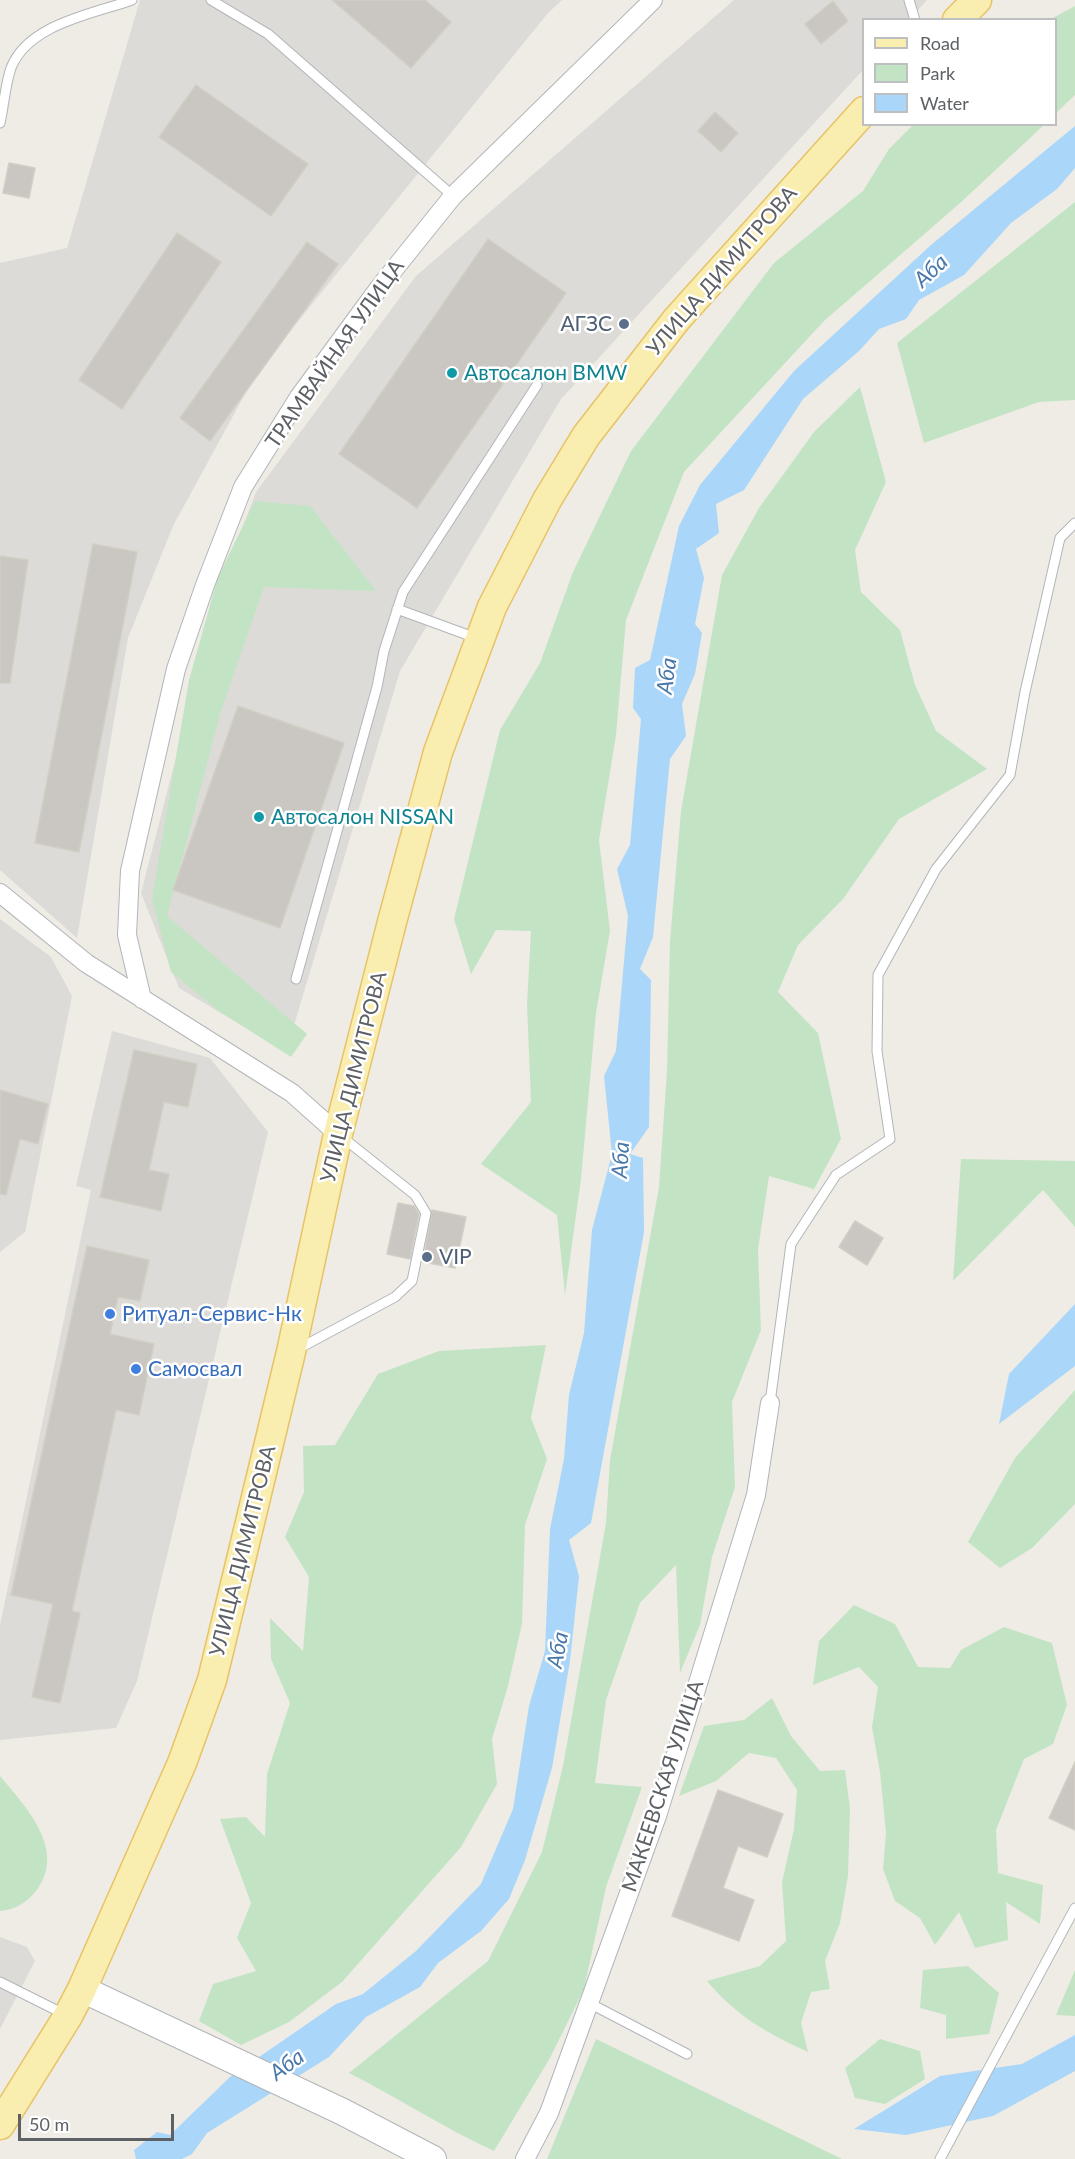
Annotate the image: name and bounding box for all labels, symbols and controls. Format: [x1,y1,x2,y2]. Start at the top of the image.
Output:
legend [862,18,1057,126]
text: Road [920,32,960,54]
text: Park [920,62,955,84]
text: Water [920,92,969,114]
street label: УЛИЦА ДИМИТРОВА [641,181,803,361]
water label: Аба [909,249,953,293]
street label: ТРАМВАЙНАЯ УЛИЦА [260,255,410,453]
place label: АГЗС [560,311,612,337]
marker: АГЗС [617,317,631,331]
place label: Автосалон BMW [464,360,627,386]
marker: Автосалон BMW [445,366,459,380]
water label: Аба [651,656,683,696]
place label: Автосалон NISSAN [271,804,454,830]
marker: Автосалон NISSAN [252,810,266,824]
street label: УЛИЦА ДИМИТРОВА [316,969,392,1185]
water label: Аба [607,1141,635,1179]
place label: VIP [439,1244,472,1270]
marker: VIP [420,1250,434,1264]
place label: Ритуал-Сервис-Нк [122,1301,302,1327]
marker: Ритуал-Сервис-Нк [103,1307,117,1321]
place label: Самосвал [148,1356,242,1382]
marker: Самосвал [129,1362,143,1376]
street label: УЛИЦА ДИМИТРОВА [205,1443,281,1659]
water label: Аба [542,1630,574,1670]
street label: МАКЕЕВСКАЯ УЛИЦА [617,1677,709,1895]
water label: Аба [264,2044,310,2086]
scale bar [21,2102,177,2140]
text: 50 m [29,2113,69,2135]

